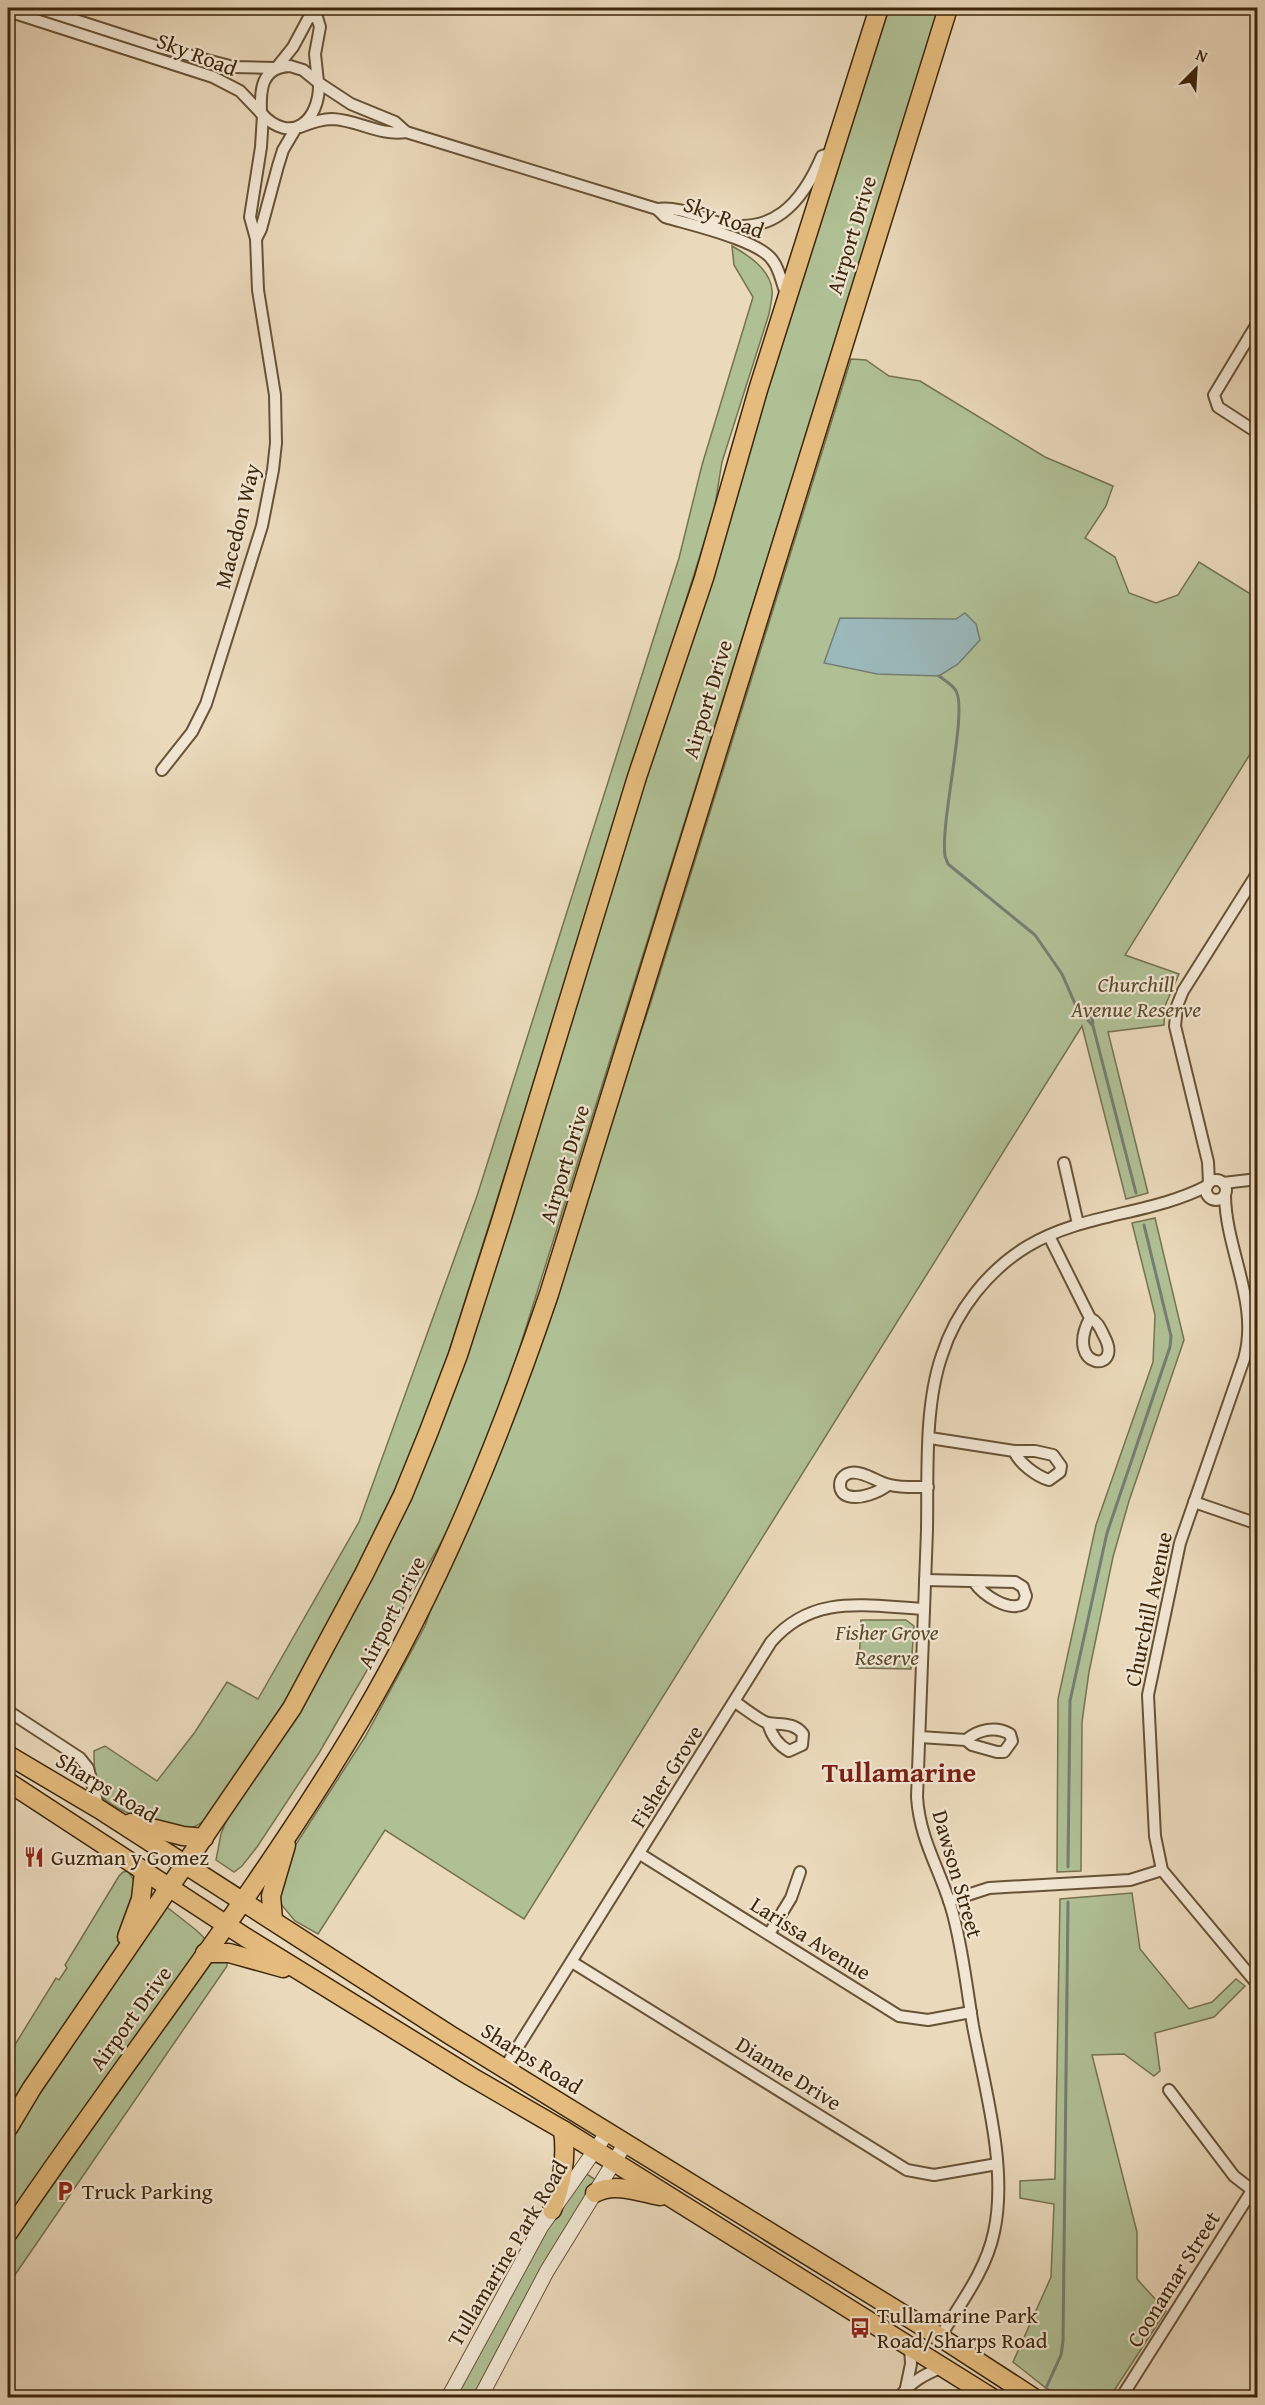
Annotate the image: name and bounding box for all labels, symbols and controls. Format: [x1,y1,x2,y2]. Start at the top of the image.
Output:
street label: Sky Road [152,24,242,84]
north arrow [1166,39,1226,99]
text: N [1192,42,1212,69]
street label: Airport Drive [818,172,884,298]
street label: Sky Road [679,188,769,246]
street label: Macedon Way [206,460,268,592]
street label: Airport Drive [674,636,740,762]
park label: Churchill Avenue Reserve [1070,968,1201,1025]
street label: Airport Drive [531,1101,597,1227]
street label: Churchill Avenue [1116,1529,1180,1689]
street label: Airport Drive [349,1550,433,1674]
park label: Fisher Grove Reserve [834,1616,939,1673]
street label: Fisher Grove [622,1719,710,1833]
street label: Sharps Road [50,1744,164,1830]
district label: Tullamarine [822,1751,976,1792]
street label: Dawson Street [924,1806,992,1942]
place label: Guzman y Gomez [51,1841,209,1873]
restaurant icon: Guzman y Gomez [22,1845,46,1869]
street label: Larissa Avenue [745,1888,877,1988]
street label: Airport Drive [81,1959,179,2077]
street label: Sharps Road [475,2014,589,2102]
street label: Dianne Drive [730,2028,848,2118]
street label: Tullamarine Park Road [439,2154,575,2352]
place label: Truck Parking [82,2175,213,2207]
parking icon: Truck Parking [53,2179,77,2203]
street label: Coonamar Street [1118,2205,1228,2353]
place label: Tullamarine Park Road/Sharps Road [877,2299,1048,2356]
bus stop icon: Tullamarine Park Road/Sharps Road [848,2316,872,2340]

